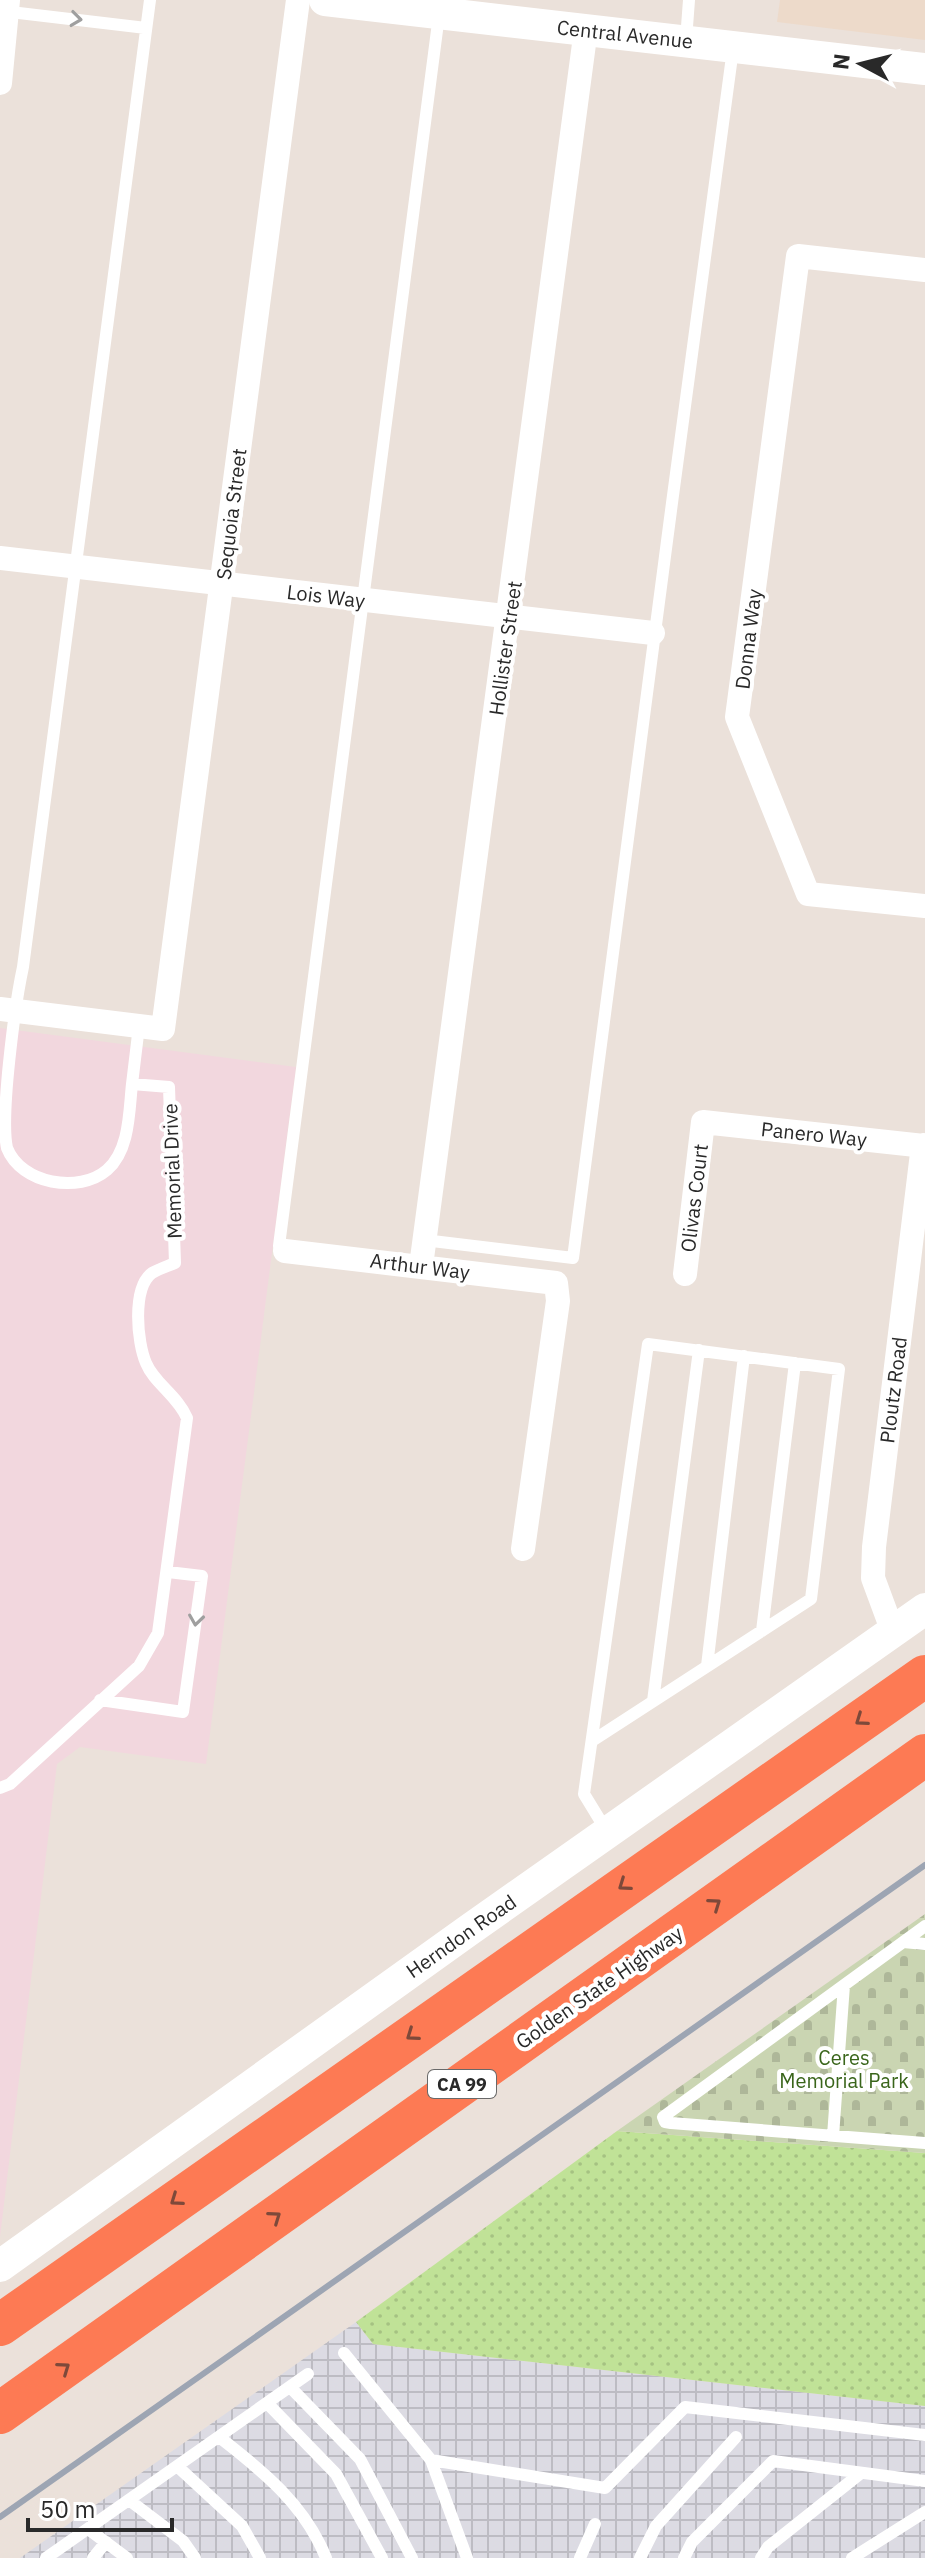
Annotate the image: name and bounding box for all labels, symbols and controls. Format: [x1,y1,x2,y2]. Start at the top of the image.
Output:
one-way arrow [70,11,83,28]
street label: Central Avenue [556,13,694,55]
north arrow [821,24,901,104]
text: N [825,52,856,71]
street label: Sequoia Street [210,447,252,581]
street label: Lois Way [285,578,367,614]
street label: Hollister Street [482,579,528,717]
street label: Donna Way [728,587,768,691]
street label: Memorial Drive [156,1103,188,1239]
street label: Panero Way [760,1115,868,1153]
street label: Olivas Court [674,1142,714,1254]
street label: Arthur Way [369,1246,471,1286]
street label: Ploutz Road [873,1335,913,1445]
one-way arrow [187,1614,204,1627]
one-way arrow [855,1710,869,1725]
one-way arrow [619,1875,633,1890]
street label: Herndon Road [401,1888,521,1984]
one-way arrow [707,1899,721,1914]
street label: Golden State Highway [510,1919,688,2055]
one-way arrow [406,2025,420,2039]
park label: Ceres Memorial Park [779,2044,909,2094]
road number: CA 99 [428,2070,496,2098]
one-way arrow [171,2191,185,2205]
one-way arrow [267,2212,281,2227]
one-way arrow [55,2363,69,2378]
scale bar [28,2482,172,2532]
text: 50 m [40,2493,95,2525]

